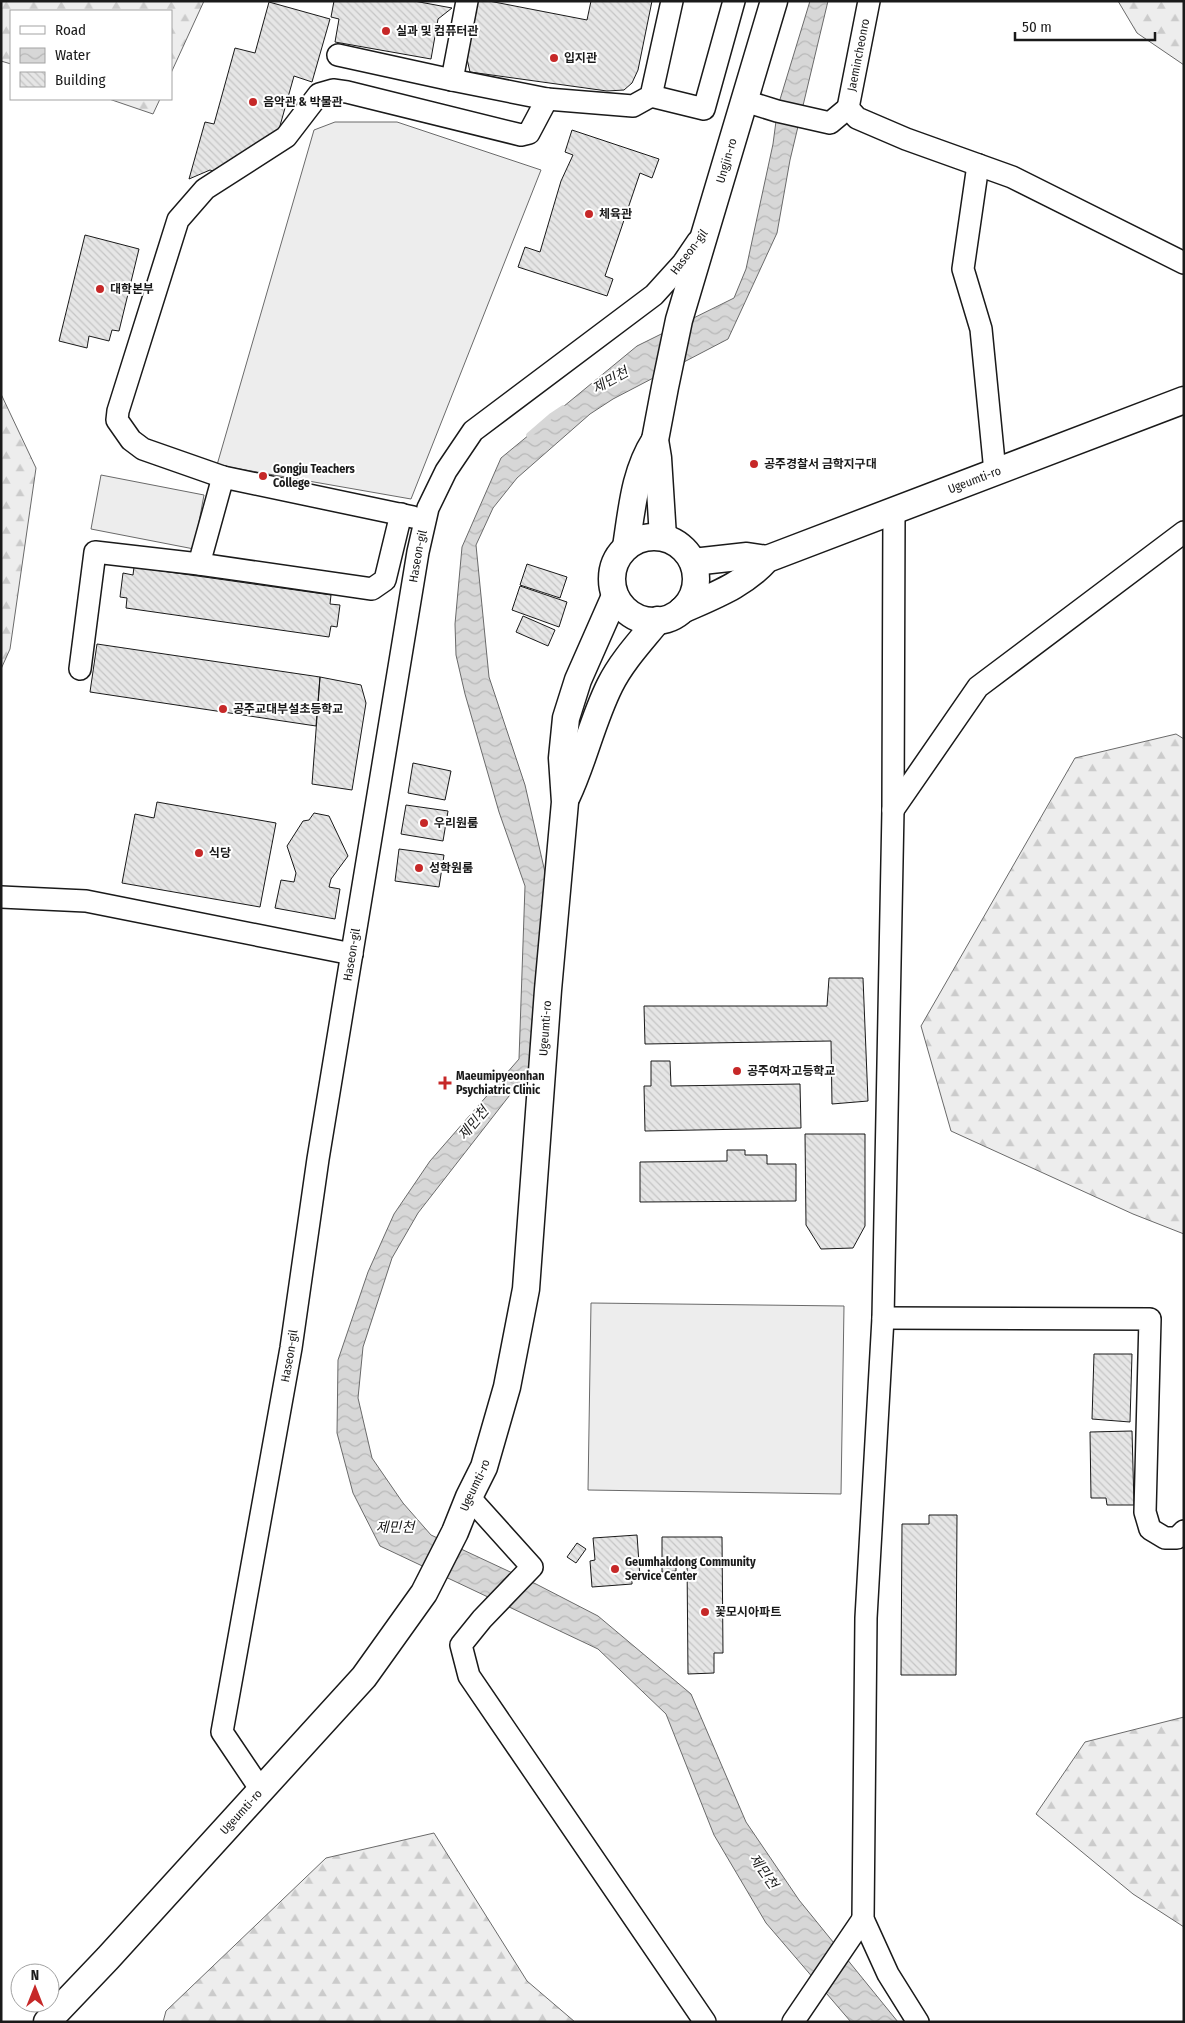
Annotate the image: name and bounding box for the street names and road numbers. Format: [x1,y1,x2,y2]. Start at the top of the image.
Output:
street label: Jaemincheonro [844,17,872,93]
street label: Ungjin-ro [713,137,740,185]
street label: Haseon-gil [667,227,711,277]
street label: Ugeumti-ro [946,463,1003,496]
street label: Haseon-gil [406,529,430,583]
street label: Haseon-gil [340,927,363,982]
street label: Ugeumti-ro [536,1000,554,1056]
street label: Haseon-gil [278,1329,301,1383]
street label: Ugeumti-ro [457,1458,493,1513]
street label: Ugeumti-ro [217,1787,265,1837]

